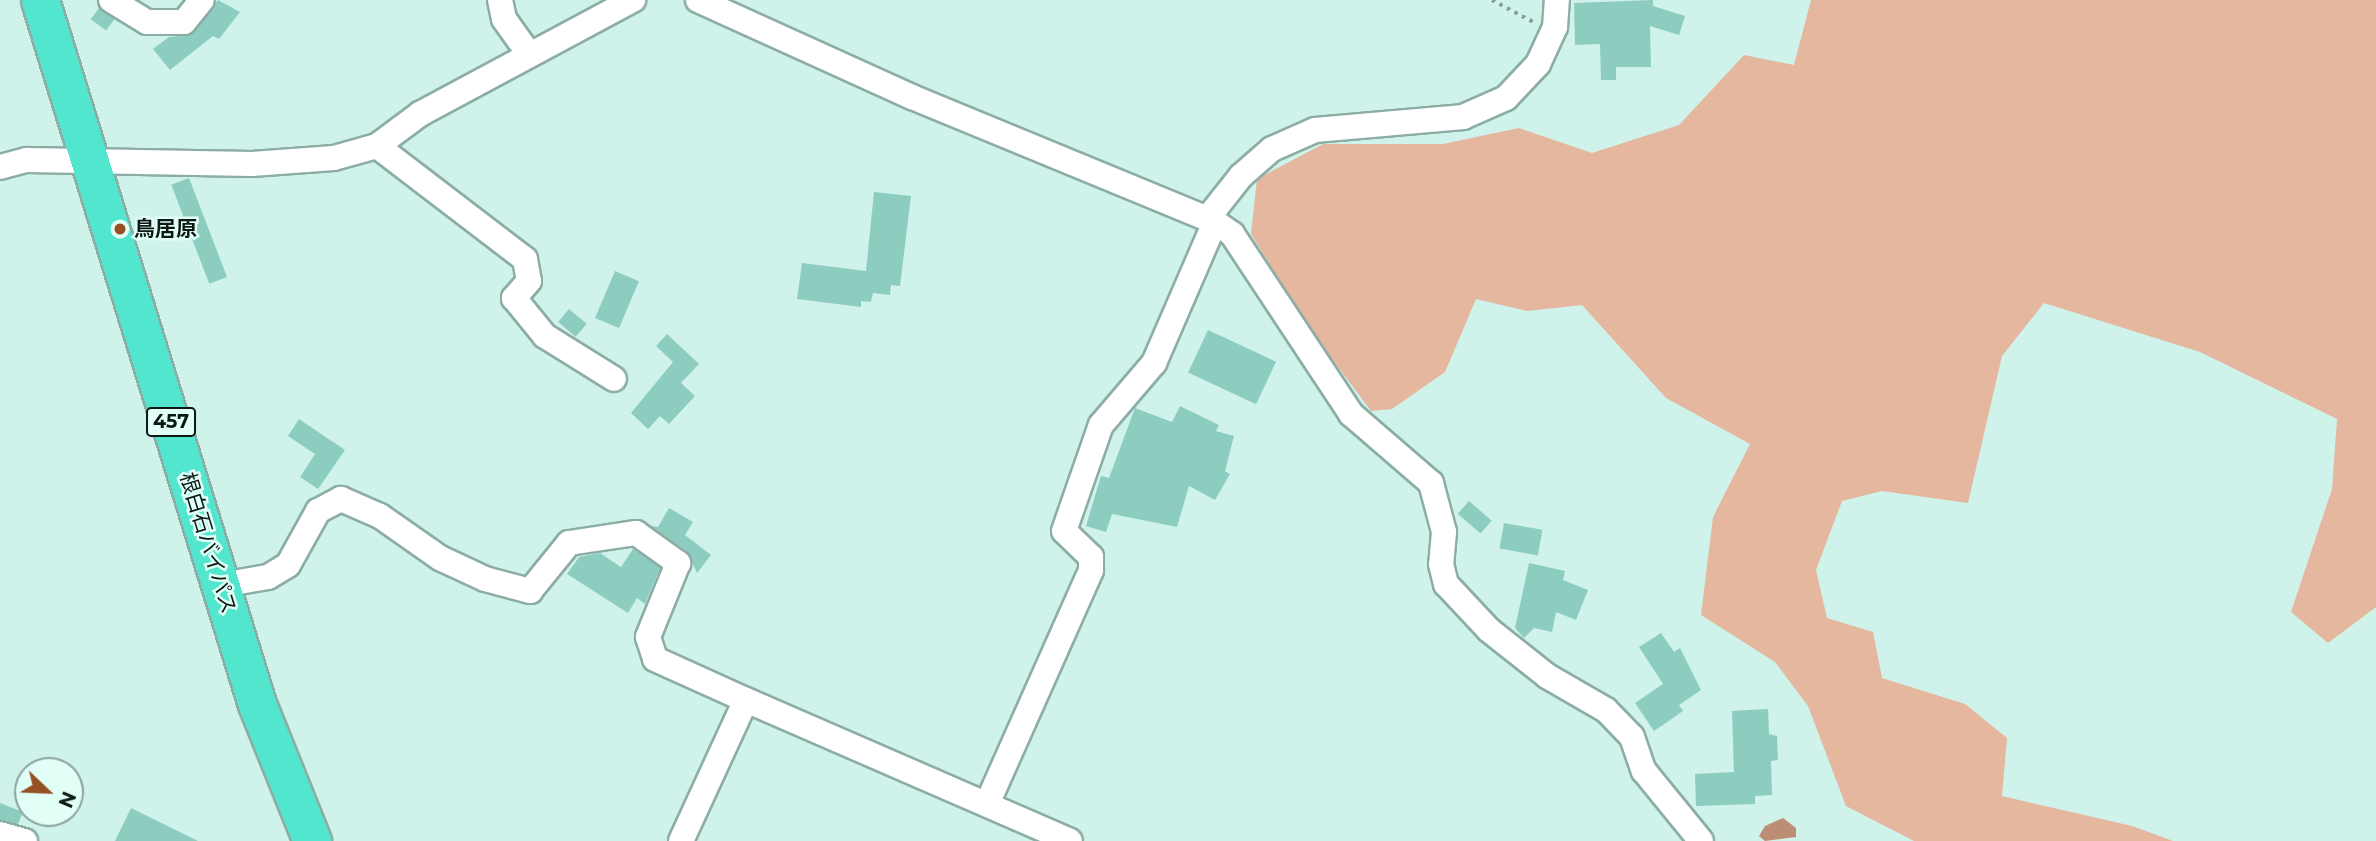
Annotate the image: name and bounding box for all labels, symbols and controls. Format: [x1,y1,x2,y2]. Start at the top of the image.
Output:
place label: 鳥居原 [134,216,197,242]
marker: 鳥居原 [112,221,128,237]
road number: 457 [145,406,197,438]
street label: 根白石バイパス [174,469,242,617]
north arrow [14,757,84,827]
text: N [53,788,81,811]

